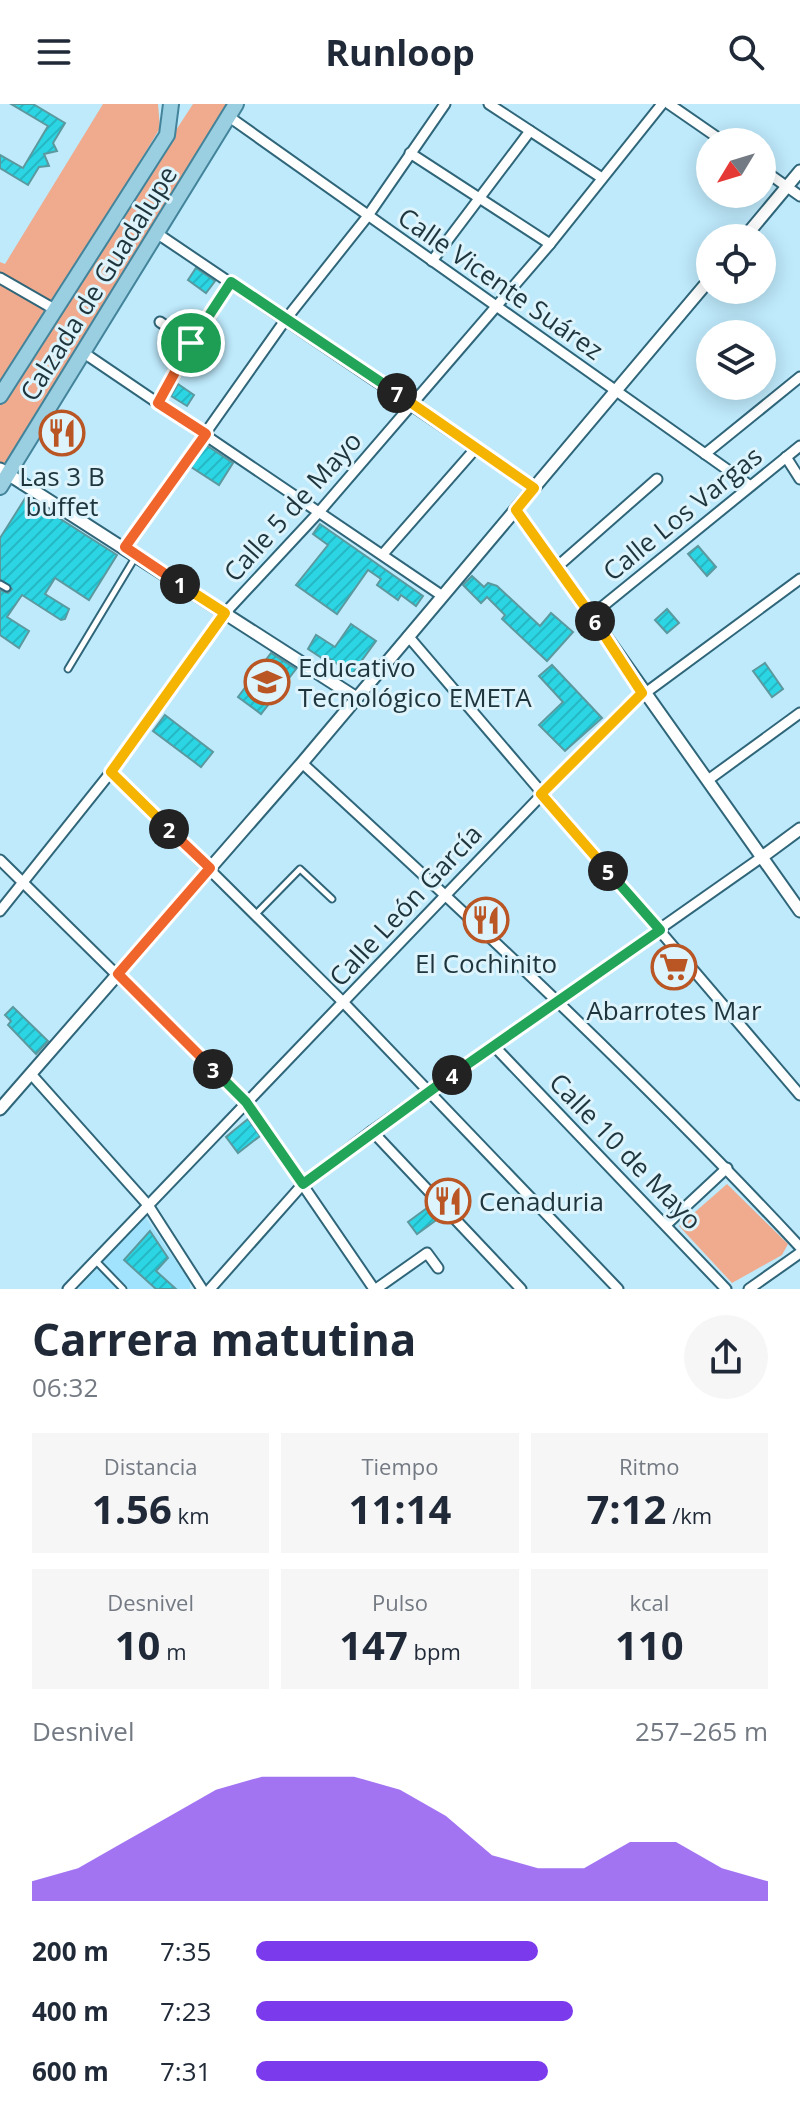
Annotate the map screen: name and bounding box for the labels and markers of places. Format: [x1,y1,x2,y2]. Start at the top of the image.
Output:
pin [157,309,225,377]
pin: 7 [377,373,417,413]
restaurant icon: Las 3 B buffet [38,409,86,457]
place label: Las 3 B buffet [19,458,105,524]
pin: 1 [160,564,200,604]
pin: 6 [575,601,615,641]
place label: Educativo Tecnológico EMETA [298,649,532,715]
school or university icon: Educativo Tecnológico EMETA [243,658,291,706]
pin: 2 [149,809,189,849]
pin: 5 [588,851,628,891]
restaurant icon: El Cochinito [462,896,510,944]
supermarket icon: Abarrotes Mar [650,943,698,991]
place label: El Cochinito [415,945,557,981]
place label: Abarrotes Mar [586,992,762,1028]
pin: 3 [193,1049,233,1089]
pin: 4 [432,1055,472,1095]
restaurant icon: Cenaduria [424,1177,472,1225]
place label: Cenaduria [479,1183,604,1219]

